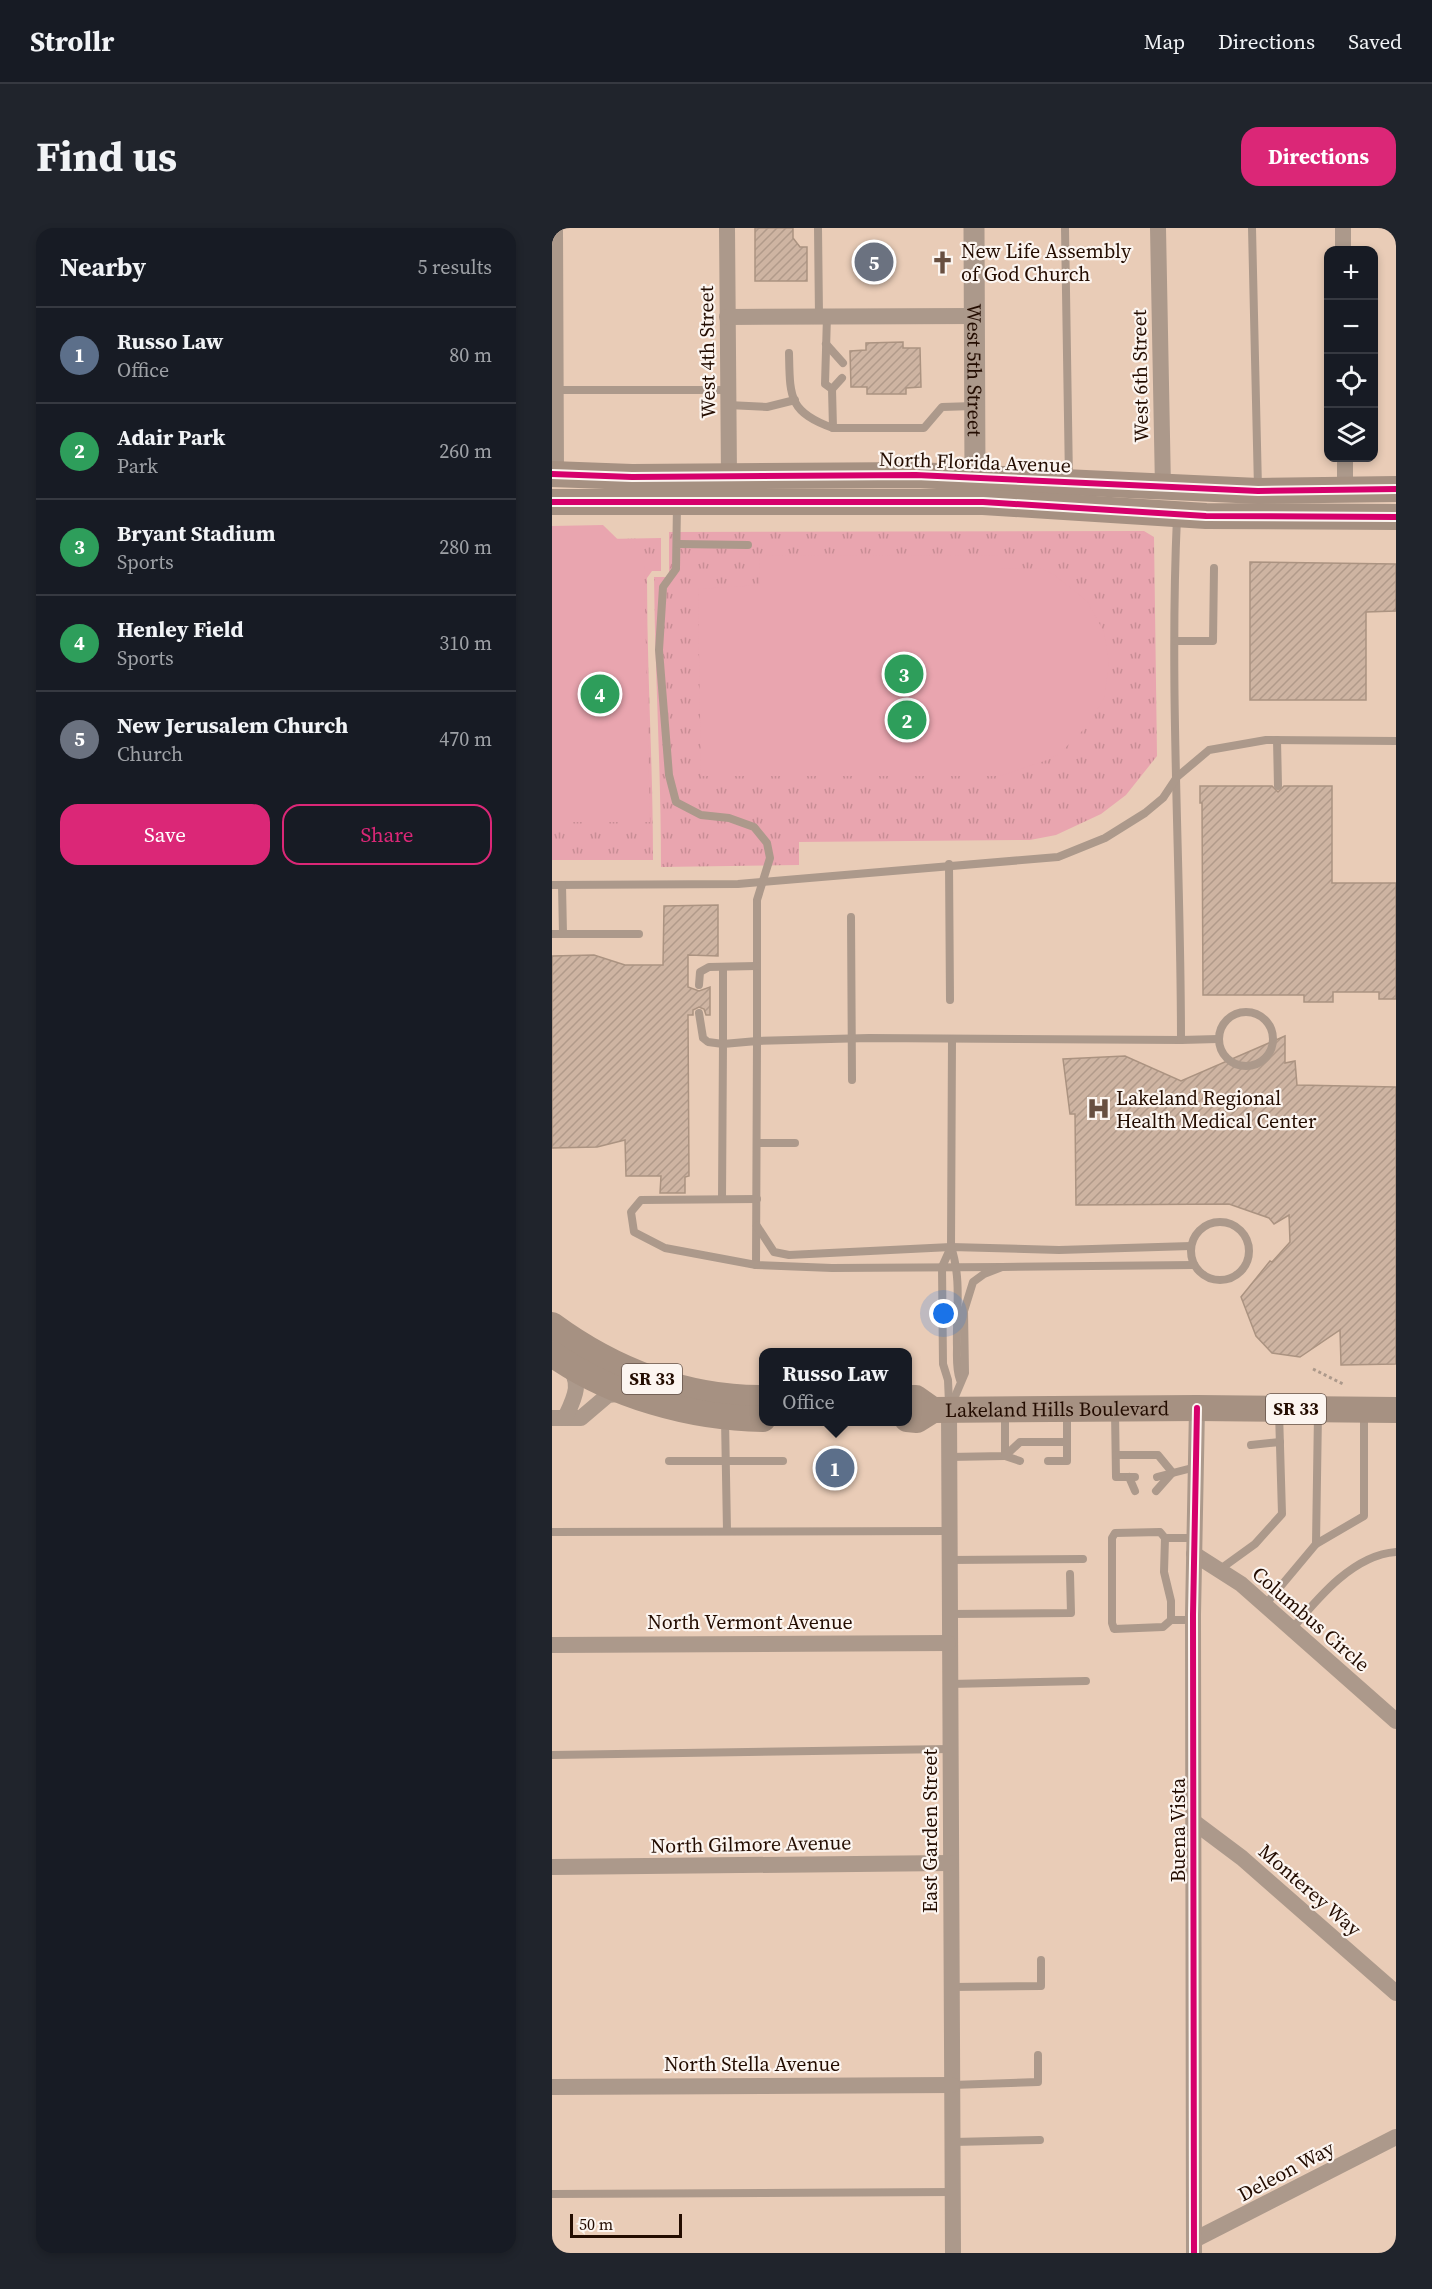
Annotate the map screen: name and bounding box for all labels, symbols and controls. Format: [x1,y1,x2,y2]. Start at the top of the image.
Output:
text: Strollr [30,22,114,60]
text: Map [1144,27,1185,56]
text: Directions [1218,27,1315,56]
text: Saved [1348,27,1402,56]
text: Find us [36,127,177,185]
button: Directions [1241,127,1396,186]
place label: New Life Assembly of God Church [961,237,1132,288]
pin: 5 [854,240,894,285]
map controls [1324,246,1378,462]
button: + [1324,246,1378,300]
text: Nearby [60,249,146,285]
church icon: New Life Assembly of God Church [930,249,956,275]
text: 5 results [417,253,492,281]
street label: West 4th Street [692,285,722,419]
button: − [1324,300,1378,354]
street label: West 5th Street [960,304,989,437]
street label: West 6th Street [1125,309,1155,443]
text: Russo Law [117,326,223,356]
text: 1 [74,341,85,369]
text: 80 m [449,341,492,369]
button: locate [1324,354,1378,408]
text: Office [117,356,169,384]
button: layers [1324,408,1378,462]
text: Adair Park [117,422,225,452]
text: 2 [74,437,85,465]
text: 260 m [439,437,492,465]
street label: North Florida Avenue [879,445,1071,479]
text: Park [117,452,158,480]
text: Bryant Stadium [117,518,275,548]
text: 3 [74,533,85,561]
text: 280 m [439,533,492,561]
text: Sports [117,548,174,576]
text: Henley Field [117,614,244,644]
text: 4 [74,629,85,657]
text: 310 m [439,629,492,657]
text: Sports [117,644,174,672]
pin: 3 [884,652,924,696]
pin: 4 [580,672,620,716]
pin: 2 [888,698,926,742]
text: New Jerusalem Church [117,710,348,740]
text: 5 [74,725,85,753]
text: 470 m [439,725,492,753]
text: Church [117,740,183,768]
button: Save [60,804,270,865]
button: Share [282,804,492,865]
place label: Lakeland Regional Health Medical Center [1116,1084,1317,1135]
hospital icon: Lakeland Regional Health Medical Center [1085,1096,1111,1122]
your location [929,1299,958,1328]
popup [759,1348,912,1426]
text: Russo Law [782,1358,889,1388]
road number: SR 33 [622,1364,682,1394]
text: Office [782,1388,835,1416]
street label: Lakeland Hills Boulevard [945,1394,1170,1424]
road number: SR 33 [1266,1394,1326,1424]
pin: 1 [816,1446,854,1490]
street label: Columbus Circle [1246,1560,1376,1678]
street label: North Vermont Avenue [647,1608,853,1636]
street label: East Garden Street [916,1748,944,1913]
street label: Buena Vista [1164,1777,1192,1882]
street label: North Gilmore Avenue [650,1828,852,1860]
street label: Monterey Way [1253,1837,1368,1943]
street label: North Stella Avenue [664,2050,840,2078]
street label: Deleon Way [1233,2134,1340,2208]
scale bar [570,2211,682,2238]
text: 50 m [579,2213,613,2235]

